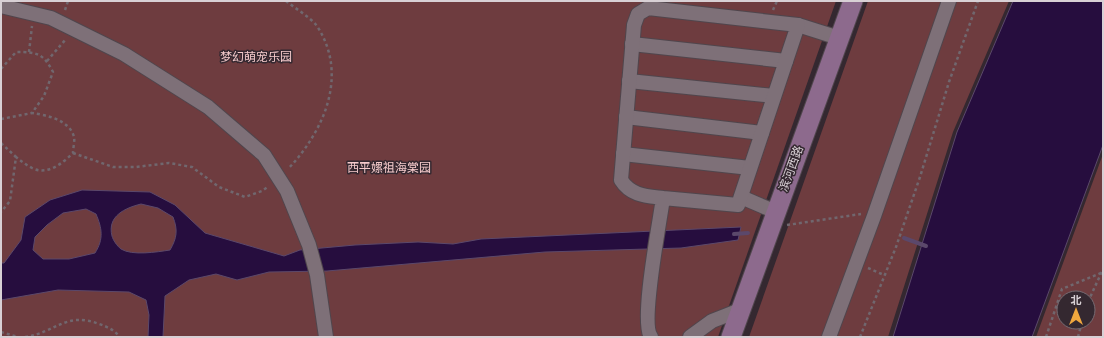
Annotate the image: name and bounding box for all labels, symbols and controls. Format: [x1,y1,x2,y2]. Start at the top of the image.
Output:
park label: 梦幻萌宠乐园 [220,50,292,66]
street label: 滨河西路 [776,144,808,194]
park label: 西平嫘祖海棠园 [347,161,431,177]
north arrow [1056,290,1096,330]
text: 北 [1071,294,1082,308]

